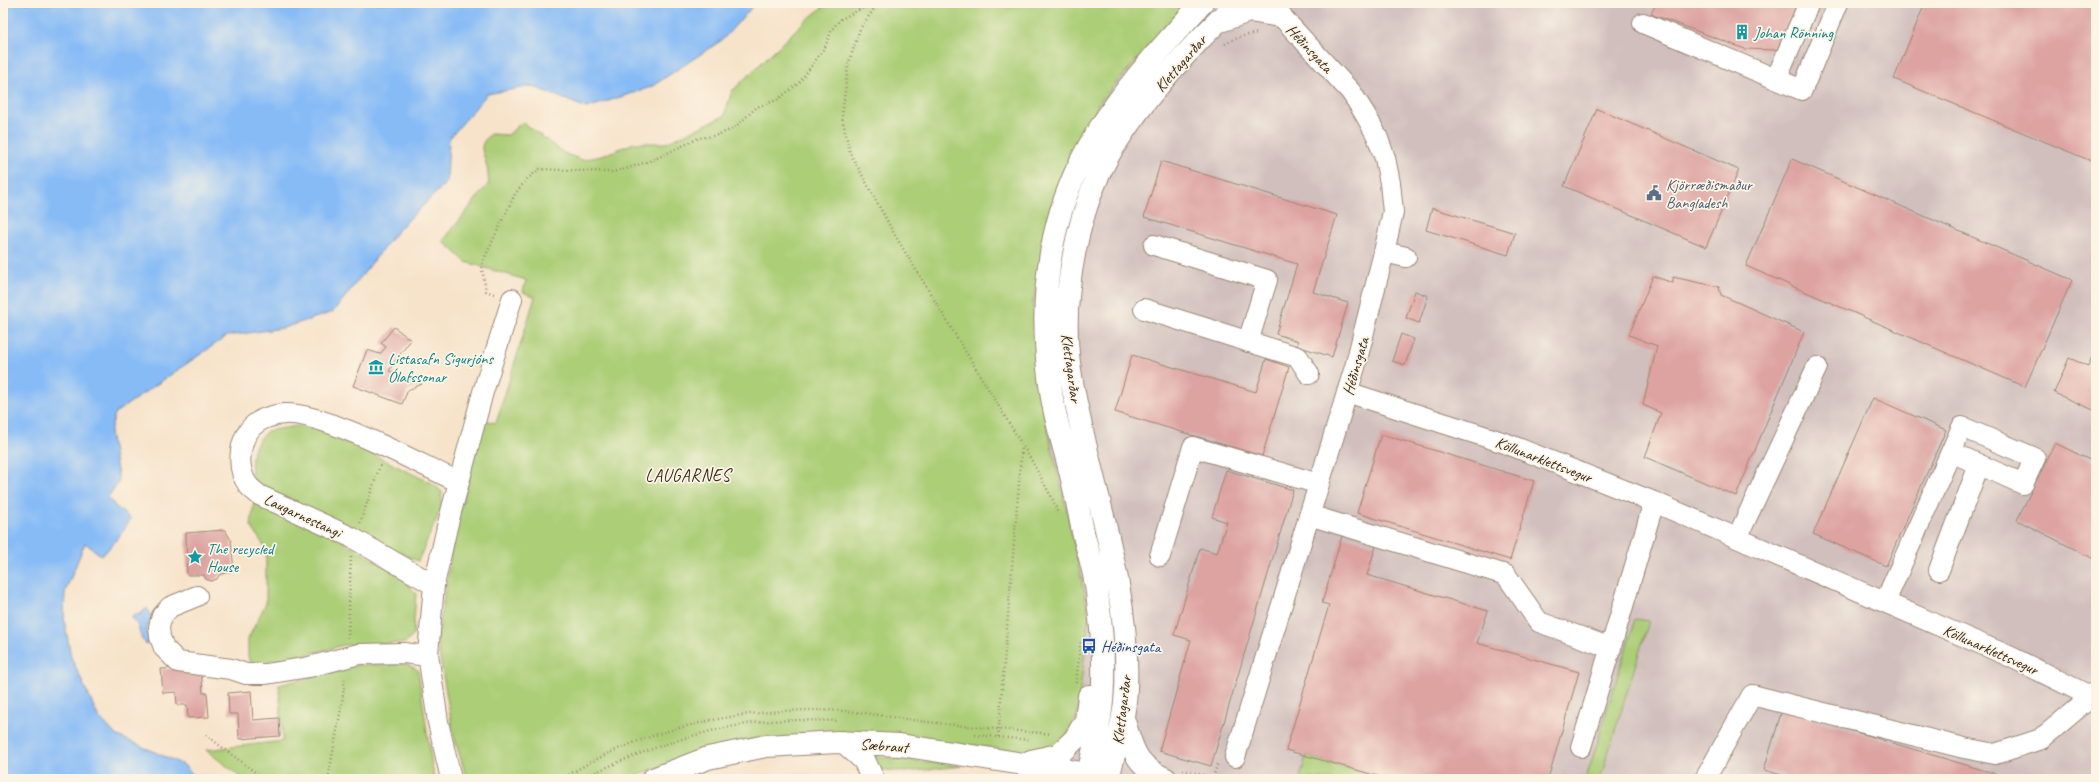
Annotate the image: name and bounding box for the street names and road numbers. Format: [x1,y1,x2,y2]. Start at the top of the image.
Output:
street label: Héðinsgata [1282,20,1338,78]
street label: Klettagarðar [1150,29,1213,96]
street label: Klettagarðar [1056,332,1086,406]
street label: Héðinsgata [1338,334,1374,398]
street label: Köllunarklettsvegur [1492,432,1596,488]
street label: Laugarnestangi [261,489,346,543]
street label: Köllunarklettsvegur [1940,620,2042,680]
street label: Klettagarðar [1108,672,1136,746]
street label: Sæbraut [859,734,911,758]

